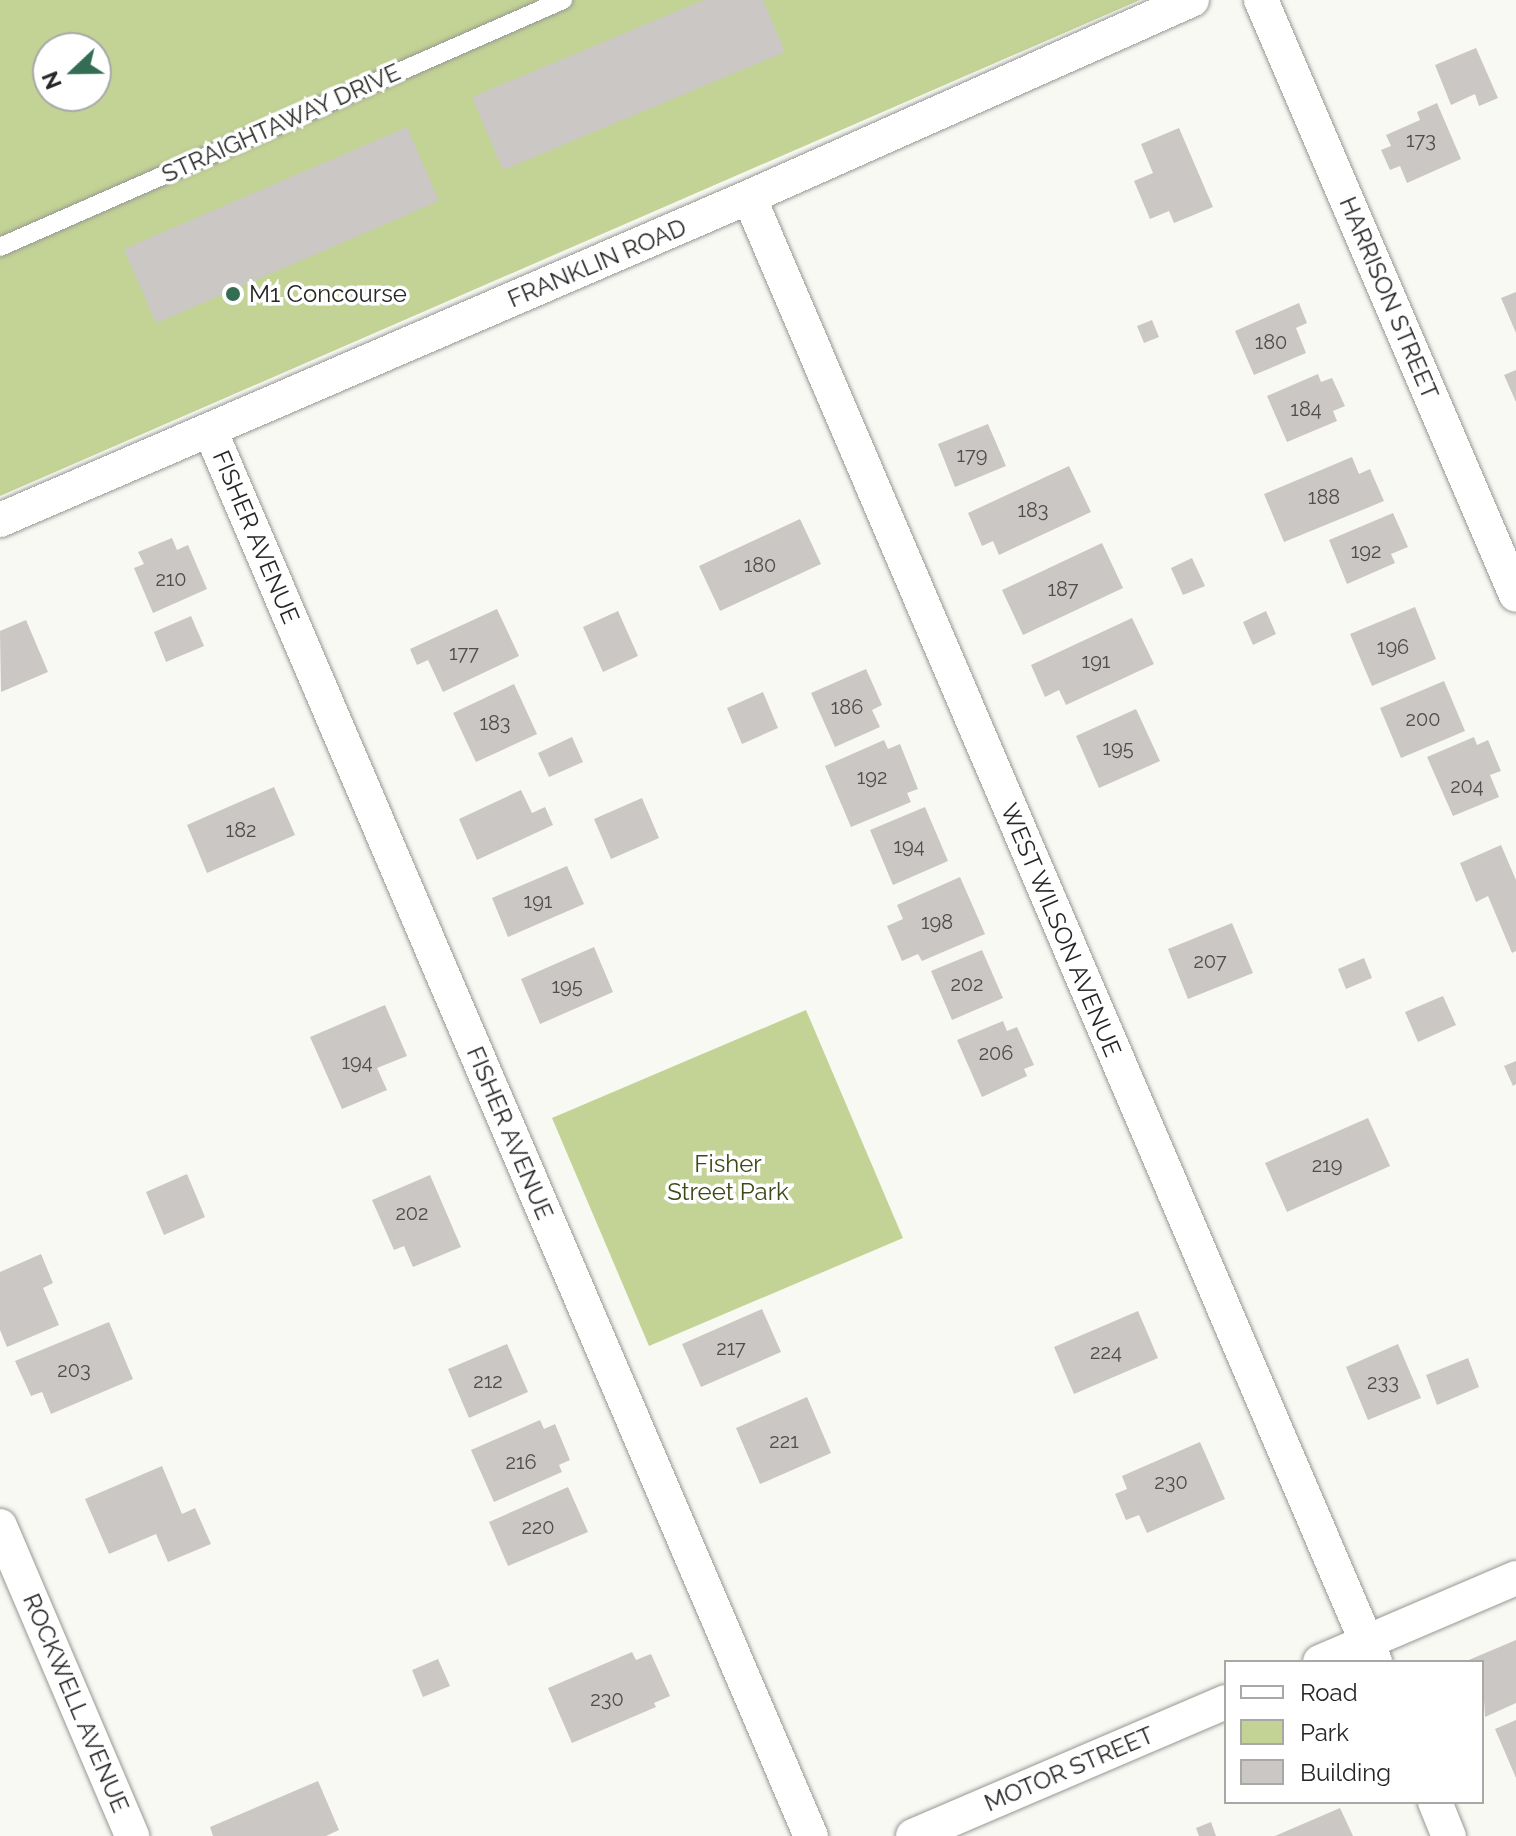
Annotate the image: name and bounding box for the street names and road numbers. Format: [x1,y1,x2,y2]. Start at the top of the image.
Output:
street label: STRAIGHTAWAY DRIVE [157,57,405,189]
street label: HARRISON STREET [1333,192,1445,404]
street label: FRANKLIN ROAD [503,212,691,314]
street label: FISHER AVENUE [206,446,306,628]
street label: WEST WILSON AVENUE [994,798,1128,1062]
street label: FISHER AVENUE [460,1042,560,1224]
street label: ROCKWELL AVENUE [17,1589,135,1817]
street label: MOTOR STREET [980,1720,1158,1818]

